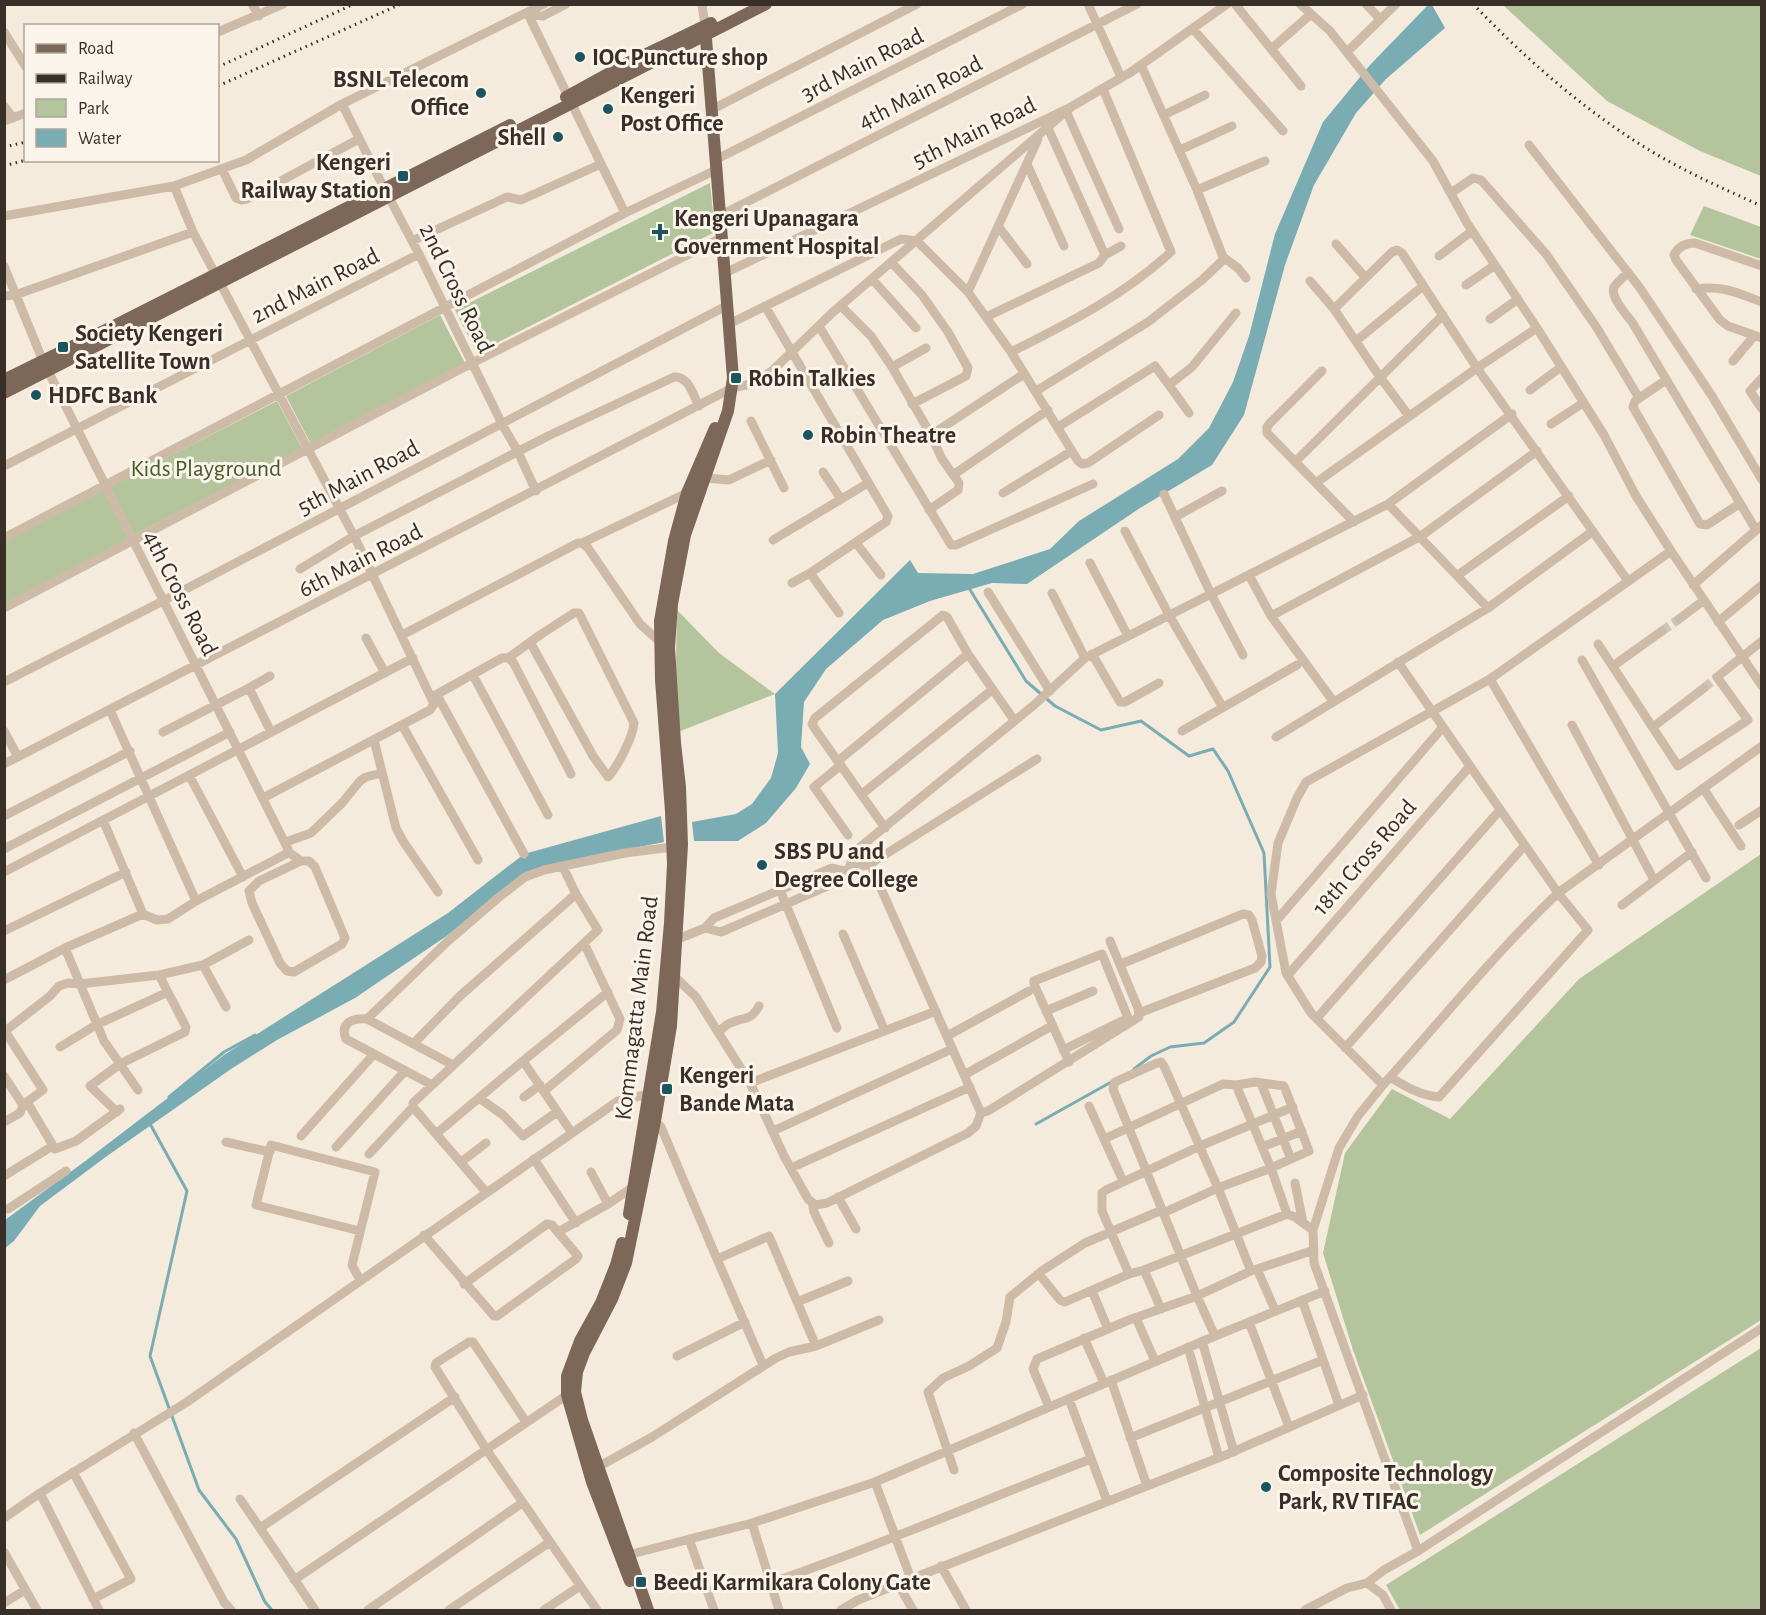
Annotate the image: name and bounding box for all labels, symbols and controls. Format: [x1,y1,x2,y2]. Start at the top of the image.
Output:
legend [24,24,219,162]
street label: 3rd Main Road [797,24,927,106]
text: Road [78,40,114,58]
place label: IOC Puncture shop [592,46,768,70]
marker: IOC Puncture shop [573,50,587,64]
street label: 4th Main Road [855,51,986,134]
place label: BSNL Telecom Office [333,68,469,120]
text: Railway [78,70,133,88]
place label: Kengeri Post Office [620,84,724,136]
marker: BSNL Telecom Office [474,86,488,100]
street label: 5th Main Road [909,93,1040,173]
text: Park [78,100,110,118]
marker: Kengeri Post Office [601,102,615,116]
place label: Shell [498,126,546,150]
text: Water [78,130,121,148]
marker: Shell [551,130,565,144]
place label: Kengeri Railway Station [240,151,391,203]
marker: Kengeri Railway Station [396,169,410,183]
place label: Kengeri Upanagara Government Hospital [674,207,879,259]
street label: 2nd Cross Road [414,220,498,357]
marker: Kengeri Upanagara Government Hospital [651,223,669,241]
street label: 2nd Main Road [248,244,383,328]
place label: Society Kengeri Satellite Town [75,322,223,374]
marker: Society Kengeri Satellite Town [56,340,70,354]
place label: Robin Talkies [748,367,875,391]
marker: Robin Talkies [729,371,743,385]
place label: HDFC Bank [48,384,157,408]
marker: HDFC Bank [29,388,43,402]
place label: Robin Theatre [820,424,956,448]
marker: Robin Theatre [801,428,815,442]
street label: 5th Main Road [294,436,423,520]
park label: Kids Playground [130,457,282,481]
street label: 6th Main Road [295,520,426,602]
street label: 4th Cross Road [138,527,222,660]
street label: 18th Cross Road [1308,795,1421,920]
place label: SBS PU and Degree College [774,840,918,892]
marker: SBS PU and Degree College [755,858,769,872]
street label: Kommagatta Main Road [611,895,663,1122]
place label: Kengeri Bande Mata [679,1064,795,1116]
marker: Kengeri Bande Mata [660,1082,674,1096]
place label: Composite Technology Park, RV TIFAC [1278,1462,1493,1514]
marker: Composite Technology Park, RV TIFAC [1259,1480,1273,1494]
place label: Beedi Karmikara Colony Gate [653,1571,931,1595]
marker: Beedi Karmikara Colony Gate [634,1575,648,1589]

